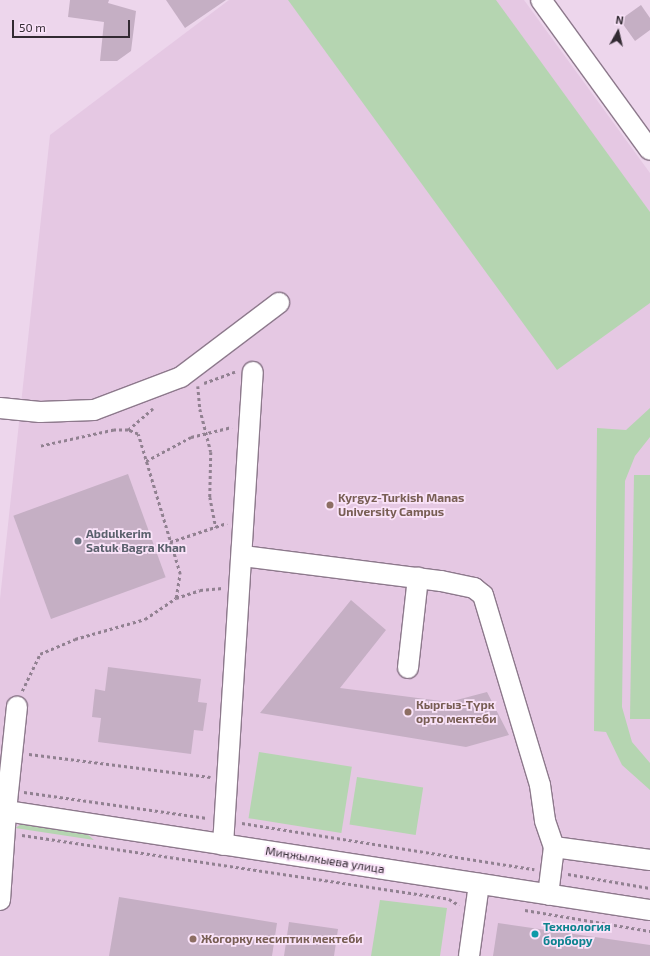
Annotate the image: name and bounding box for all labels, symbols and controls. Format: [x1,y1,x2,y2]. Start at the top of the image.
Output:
scale bar [14,12,132,38]
north arrow [598,12,638,52]
text: N [615,13,625,27]
text: 50 m [19,20,46,34]
place label: Kyrgyz-Turkish Manas University Campus [338,491,464,519]
marker: Kyrgyz-Turkish Manas University Campus [325,500,335,510]
place label: Abdulkerim Satuk Bagra Khan [86,527,186,555]
marker: Abdulkerim Satuk Bagra Khan [73,536,83,546]
place label: Кыргыз-Түрк орто мектеби [416,698,496,726]
marker: Кыргыз-Түрк орто мектеби [403,707,413,717]
street label: Миңжылкыева улица [264,843,386,877]
place label: Технология борбору [543,920,611,948]
marker: Технология борбору [530,929,540,939]
place label: Жогорку кесиптик мектеби [201,932,363,946]
marker: Жогорку кесиптик мектеби [188,934,198,944]

